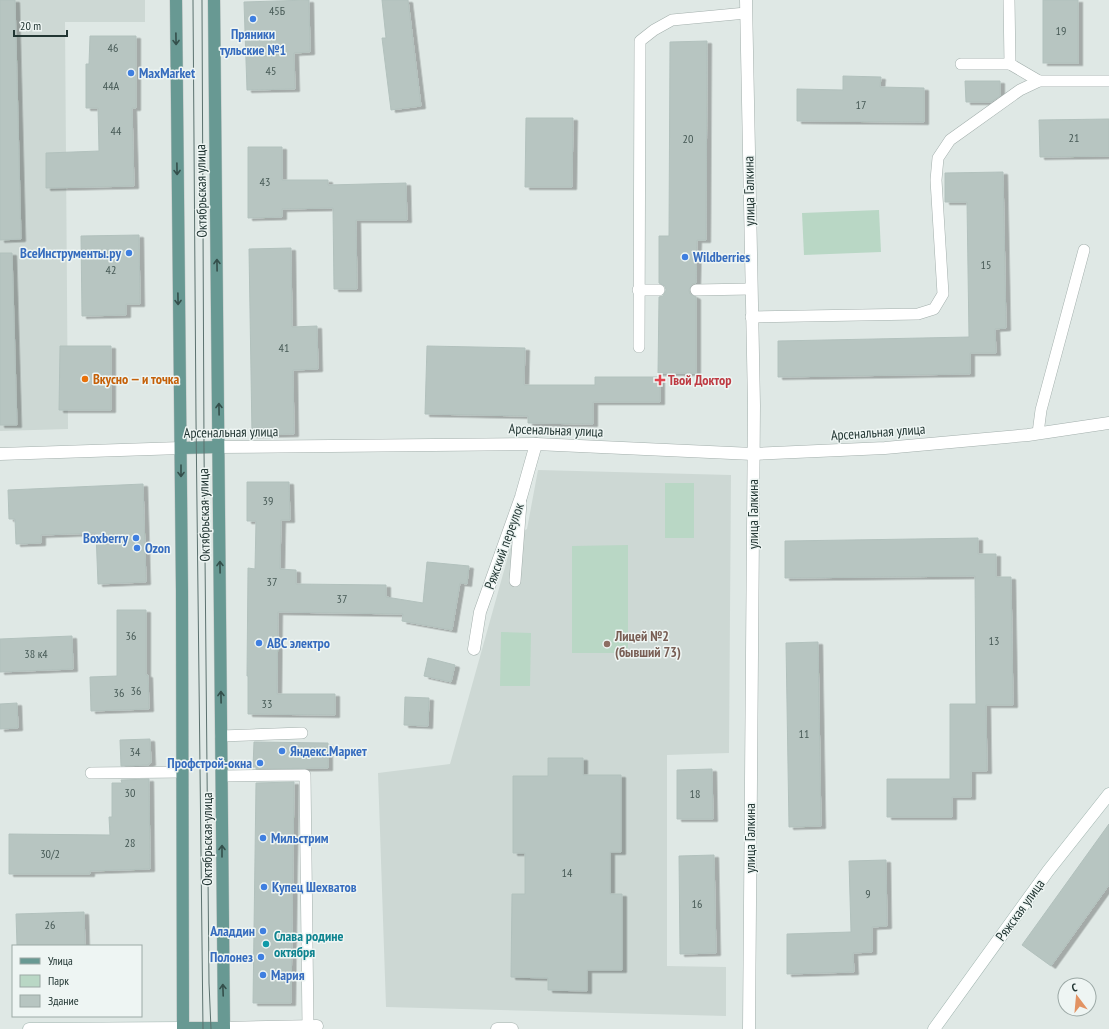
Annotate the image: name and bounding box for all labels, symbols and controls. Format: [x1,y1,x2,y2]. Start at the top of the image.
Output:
house number: 45Б [269,3,285,18]
scale bar [14,12,67,38]
marker: Пряники тульские №1 [248,14,258,24]
text: 20 m [20,18,41,33]
house number: 19 [1056,23,1066,38]
place label: Пряники тульские №1 [220,25,286,59]
one-way arrow [172,32,180,45]
house number: 46 [108,40,118,55]
house number: 45 [266,63,276,78]
place label: MaxMarket [139,64,195,82]
marker: MaxMarket [126,68,136,78]
house number: 44А [103,78,120,93]
house number: 17 [856,97,866,112]
house number: 44 [111,123,122,138]
house number: 21 [1069,130,1079,145]
house number: 20 [683,131,693,146]
street label: Октябрьская улица [191,144,211,238]
street label: улица Галкина [739,156,759,226]
one-way arrow [173,162,181,175]
house number: 43 [260,174,270,189]
place label: ВсеИнструменты.ру [20,244,121,262]
marker: ВсеИнструменты.ру [124,248,134,258]
place label: Wildberries [692,248,750,266]
marker: Wildberries [680,252,690,262]
house number: 15 [981,257,991,272]
one-way arrow [213,259,221,272]
house number: 42 [106,262,116,277]
one-way arrow [174,292,182,305]
house number: 41 [279,340,289,355]
place label: Вкусно — и точка [93,370,180,388]
place label: Твой Доктор [668,371,731,389]
marker: Вкусно — и точка [80,374,90,384]
marker: Твой Доктор [655,375,665,385]
one-way arrow [215,403,223,416]
street label: Арсенальная улица [508,419,604,441]
street label: Арсенальная улица [830,420,926,444]
street label: Арсенальная улица [184,422,278,442]
one-way arrow [177,464,185,477]
street label: Октябрьская улица [194,468,214,562]
street label: улица Галкина [744,479,762,549]
house number: 39 [263,493,273,508]
street label: Ряжский переулок [480,500,528,592]
place label: Boxberry [83,529,128,547]
marker: Boxberry [131,533,141,543]
place label: Ozon [145,539,170,557]
marker: Ozon [132,543,142,553]
one-way arrow [216,561,224,574]
house number: 37 [267,574,277,589]
house number: 37 [337,591,347,606]
place label: Лицей №2 (бывший 73) [614,627,681,661]
house number: 36 [126,628,136,643]
house number: 13 [989,633,999,648]
place label: АВС электро [266,634,330,652]
marker: АВС электро [254,638,264,648]
marker: Лицей №2 (бывший 73) [602,639,612,649]
house number: 38 к4 [24,646,48,661]
house number: 36 [131,683,141,698]
house number: 36 [114,685,124,700]
one-way arrow [217,691,225,704]
house number: 33 [262,696,272,711]
house number: 11 [799,726,809,741]
place label: Яндекс.Маркет [290,742,367,760]
house number: 34 [130,744,141,759]
marker: Яндекс.Маркет [277,746,287,756]
place label: Профстрой-окна [167,754,252,772]
marker: Профстрой-окна [255,758,265,768]
house number: 30 [125,785,135,800]
house number: 18 [690,786,700,801]
street label: Октябрьская улица [198,792,216,886]
street label: улица Галкина [741,803,759,873]
place label: Мильстрим [271,829,329,847]
marker: Мильстрим [258,833,268,843]
house number: 28 [125,835,135,850]
one-way arrow [218,845,226,858]
house number: 30/2 [40,846,60,861]
house number: 14 [562,865,573,880]
street label: Ряжская улица [992,876,1048,944]
place label: Купец Шехватов [272,878,357,896]
marker: Купец Шехватов [259,882,269,892]
house number: 9 [865,886,871,901]
house number: 16 [692,896,702,911]
house number: 26 [45,917,55,932]
place label: Аладдин [209,922,255,940]
marker: Аладдин [258,926,268,936]
place label: Слава родине октября [274,927,343,961]
marker: Слава родине октября [261,939,271,949]
legend [12,945,142,1017]
place label: Полонез [210,948,253,966]
marker: Полонез [256,952,266,962]
text: Улица [48,953,73,968]
place label: Мария [271,966,305,984]
marker: Мария [258,970,268,980]
text: Парк [48,973,69,988]
north arrow [1057,977,1097,1017]
text: С [1070,980,1079,995]
one-way arrow [219,984,227,997]
text: Здание [48,993,79,1008]

